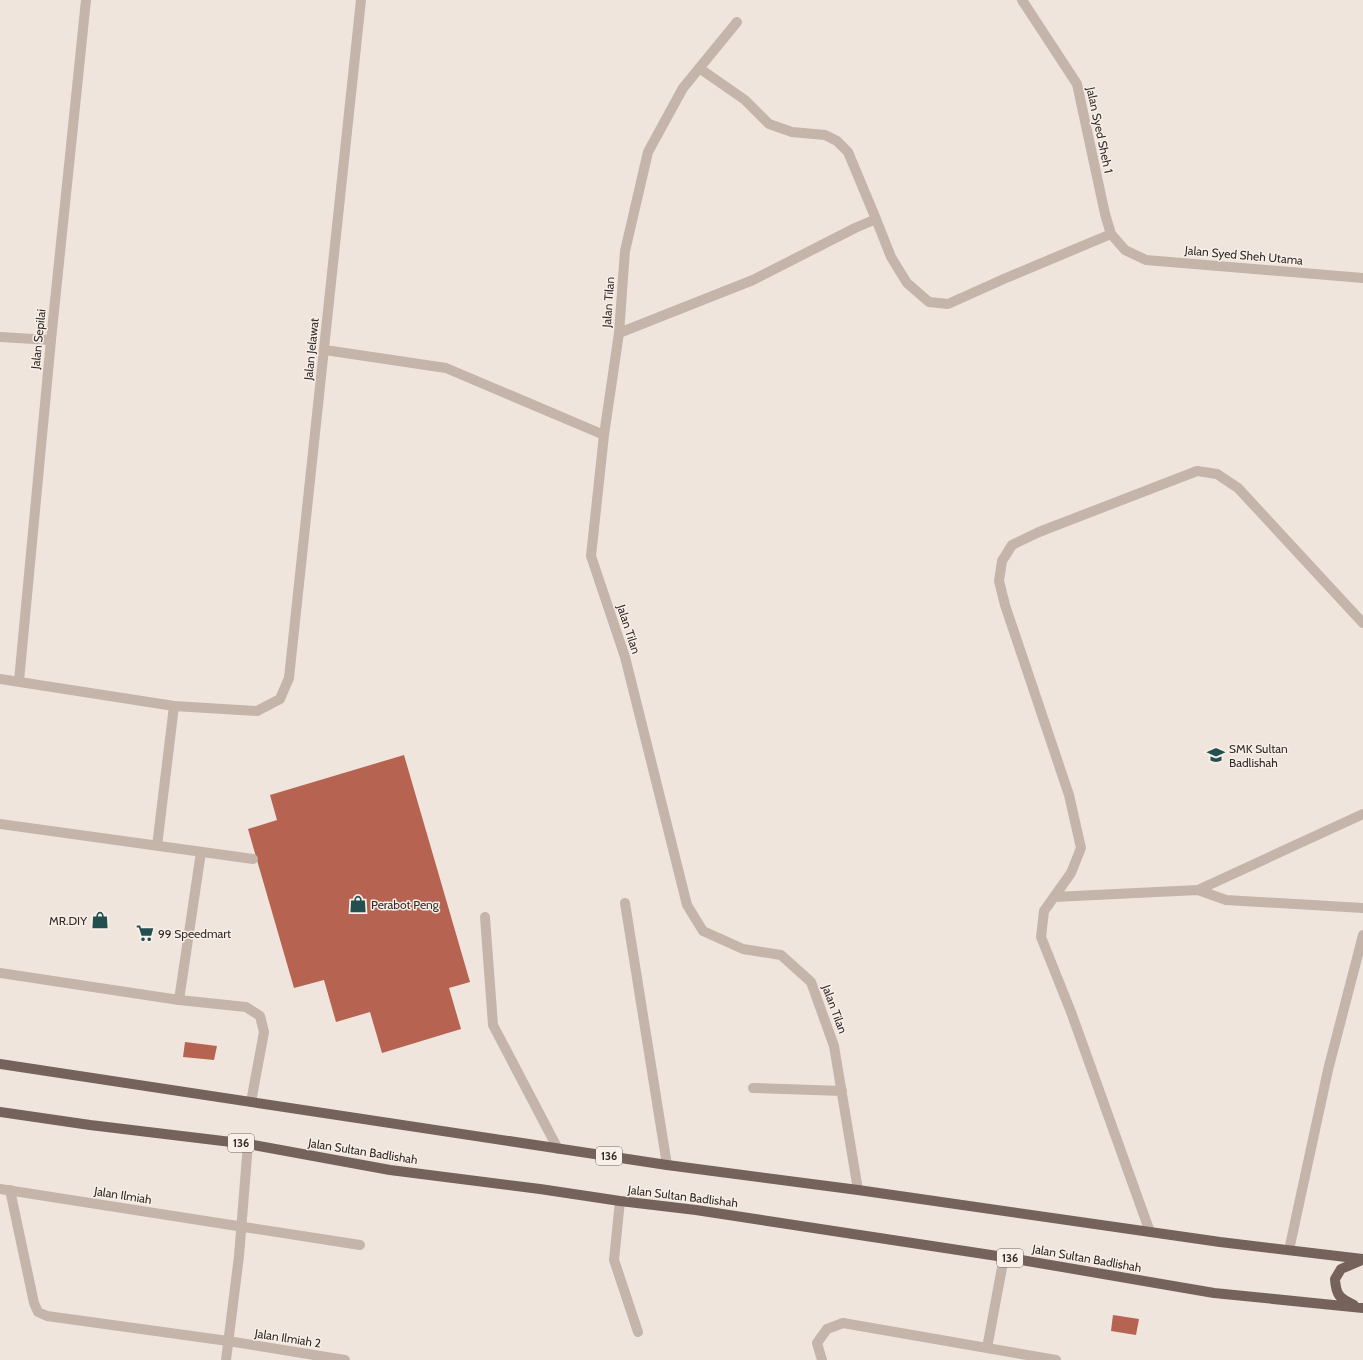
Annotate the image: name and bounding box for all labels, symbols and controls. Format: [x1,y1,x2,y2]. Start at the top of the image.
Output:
street label: Jalan Syed Sheh 1 [1083,85,1116,174]
street label: Jalan Syed Sheh Utama [1183,242,1304,268]
street label: Jalan Tilan [599,276,617,329]
street label: Jalan Sepilai [27,308,49,371]
street label: Jalan Jelawat [300,317,322,382]
street label: Jalan Tilan [614,602,644,656]
place label: SMK Sultan Badlishah [1229,741,1288,770]
school or university icon: SMK Sultan Badlishah [1206,745,1226,765]
shop icon: Perabot Peng [348,894,368,914]
place label: Perabot Peng [371,897,440,912]
shop icon: MR.DIY [90,910,110,930]
place label: MR.DIY [49,913,87,928]
supermarket icon: 99 Speedmart [135,923,155,943]
place label: 99 Speedmart [158,926,231,941]
street label: Jalan Tilan [819,982,851,1036]
road number: 136 [228,1134,254,1152]
street label: Jalan Sultan Badlishah [306,1135,419,1167]
road number: 136 [596,1147,622,1165]
street label: Jalan Sultan Badlishah [626,1182,739,1210]
street label: Jalan Ilmiah [92,1183,153,1207]
street label: Jalan Sultan Badlishah [1030,1241,1143,1275]
road number: 136 [997,1249,1023,1267]
street label: Jalan Ilmiah 2 [253,1325,322,1351]

